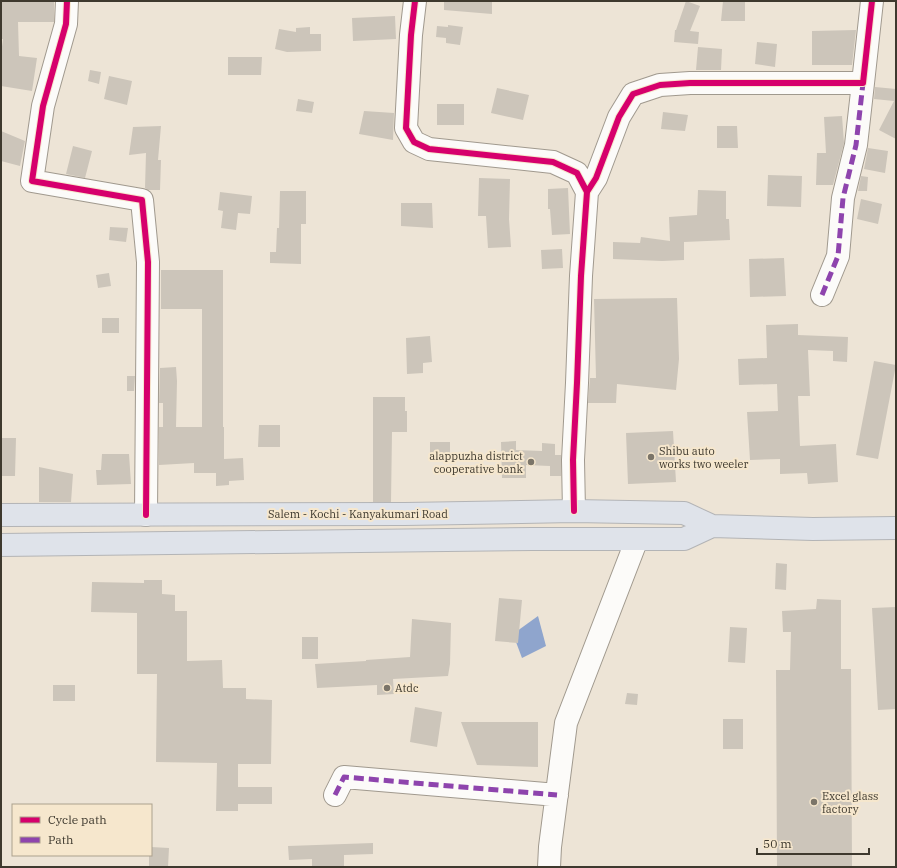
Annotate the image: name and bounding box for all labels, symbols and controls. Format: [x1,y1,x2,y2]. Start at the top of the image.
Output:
place label: Shibu auto works two weeler [659,444,748,471]
place label: alappuzha district cooperative bank [429,449,524,476]
marker: Shibu auto works two weeler [646,452,656,462]
marker: alappuzha district cooperative bank [526,457,536,467]
street label: Salem - Kochi - Kanyakumari Road [268,507,448,521]
place label: Atdc [395,681,419,695]
marker: Atdc [382,683,392,693]
place label: Excel glass factory [822,789,878,816]
marker: Excel glass factory [809,797,819,807]
legend [12,804,152,856]
text: Cycle path [48,812,107,827]
scale bar [757,830,869,856]
text: Path [48,832,74,847]
text: 50 m [763,836,792,851]

